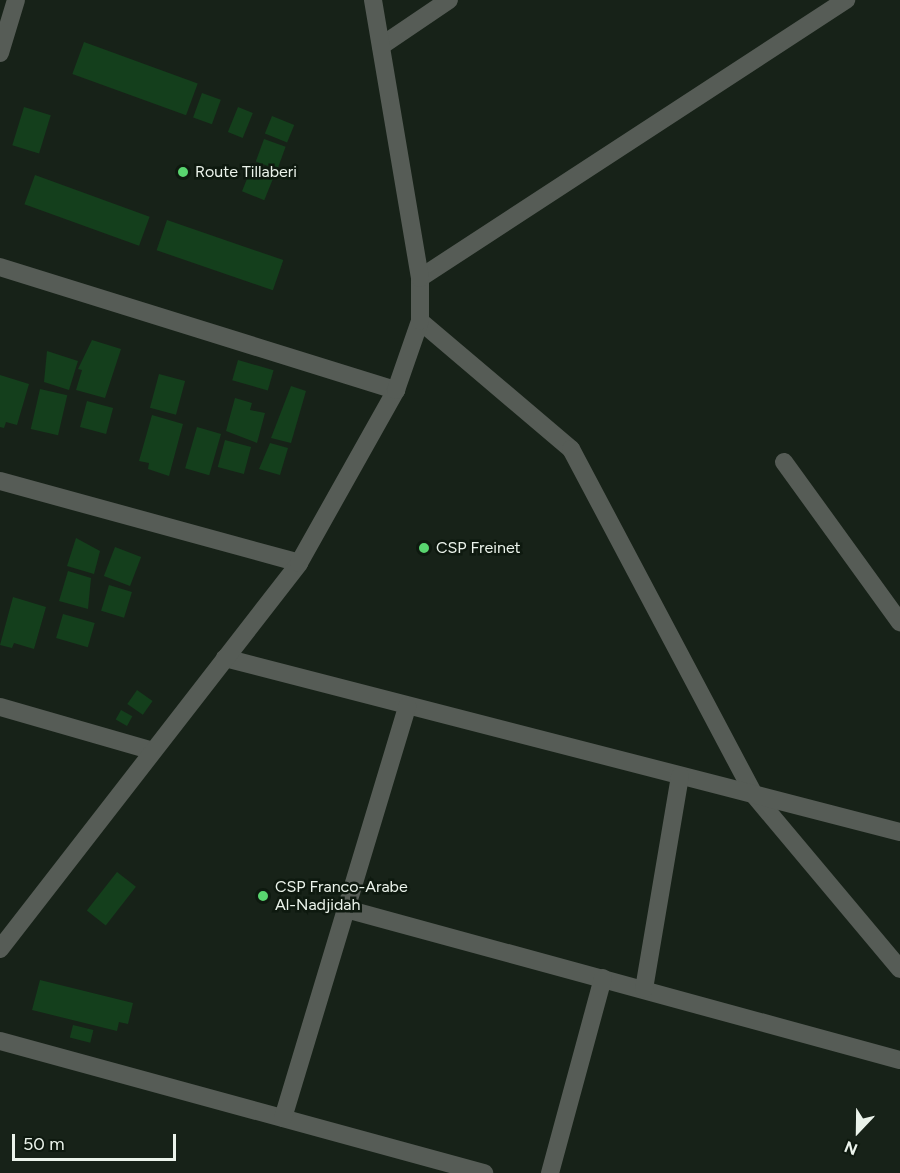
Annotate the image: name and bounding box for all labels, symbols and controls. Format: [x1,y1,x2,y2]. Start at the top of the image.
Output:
place label: Route Tillaberi [195,162,297,182]
marker: Route Tillaberi [176,165,190,179]
place label: CSP Freinet [436,538,521,558]
marker: CSP Freinet [417,541,431,555]
place label: CSP Franco-Arabe Al-Nadjidah [275,877,408,915]
marker: CSP Franco-Arabe Al-Nadjidah [256,889,270,903]
north arrow [828,1101,888,1161]
scale bar [15,1122,178,1160]
text: 50 m [23,1133,65,1155]
text: N [842,1137,860,1159]

